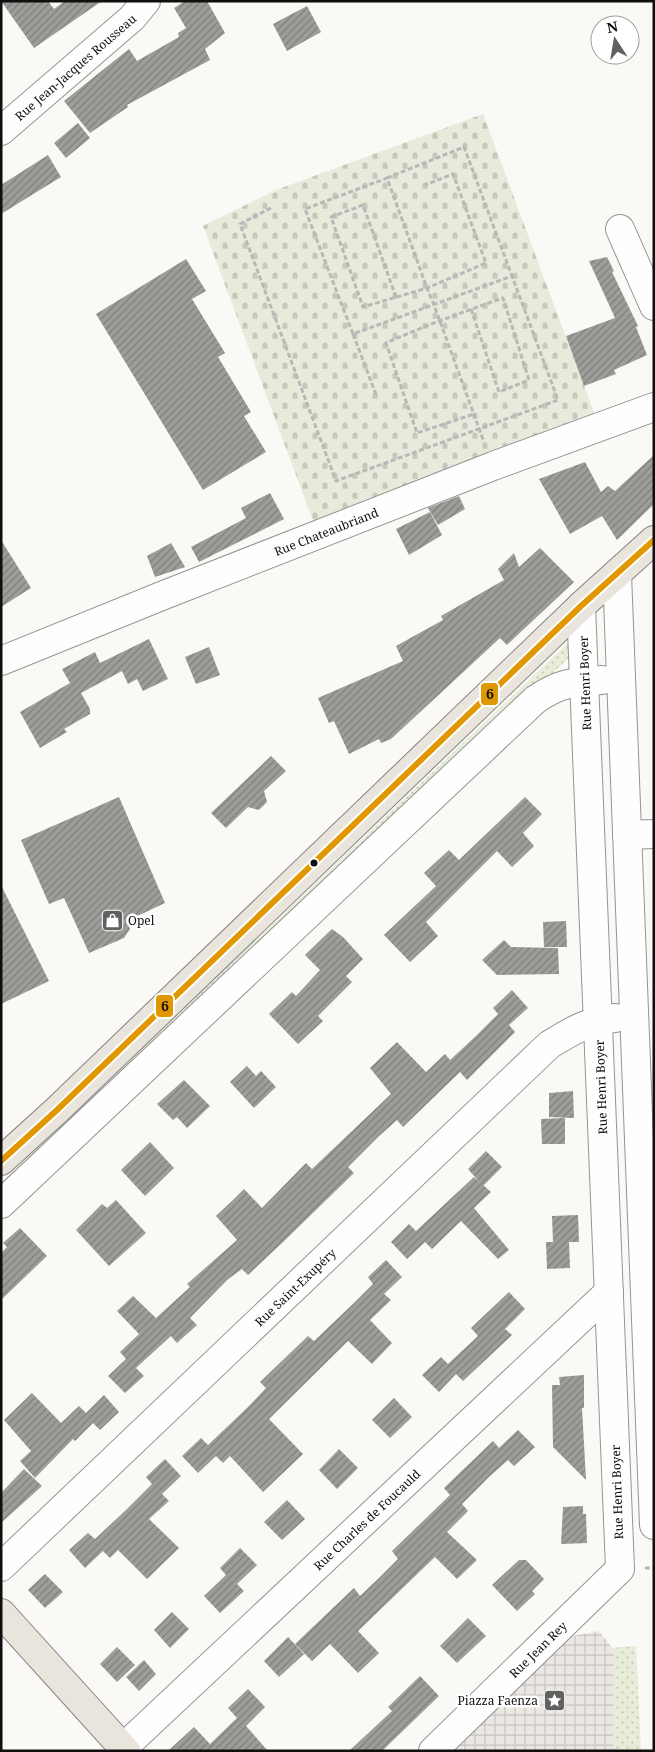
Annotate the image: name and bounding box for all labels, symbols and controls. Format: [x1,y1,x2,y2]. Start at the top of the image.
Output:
street label: Rue Jean-Jacques Rousseau [11,10,140,124]
north arrow [590,15,640,65]
text: N [605,16,620,37]
street label: Rue Chateaubriand [272,503,381,560]
street label: Rue Henri Boyer [575,635,595,731]
line badge: 6 [480,682,499,706]
text: 6 [486,684,494,703]
unlabelled marker [309,858,319,868]
shop icon: Opel [100,908,124,932]
place label: Opel [128,912,155,929]
line badge: 6 [155,994,174,1018]
text: 6 [161,996,169,1015]
street label: Rue Henri Boyer [591,1039,611,1135]
street label: Rue Saint-Exupéry [251,1244,339,1330]
street label: Rue Henri Boyer [607,1444,627,1540]
street label: Rue Charles de Foucauld [309,1465,424,1574]
street label: Rue Jean Rey [505,1617,570,1681]
place icon: Piazza Faenza [542,1688,566,1712]
place label: Piazza Faenza [458,1692,538,1709]

